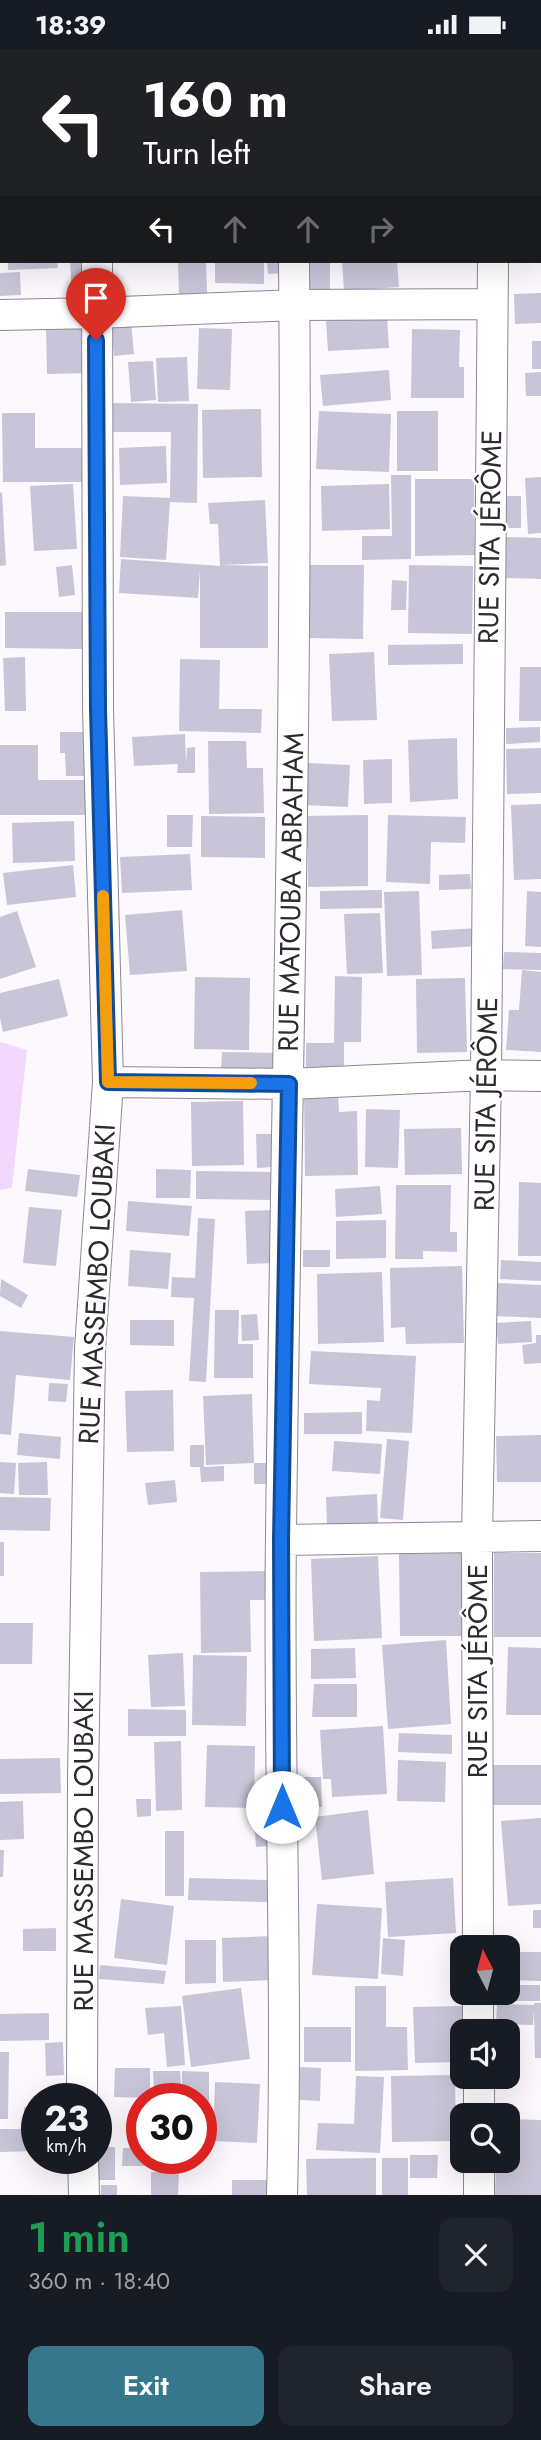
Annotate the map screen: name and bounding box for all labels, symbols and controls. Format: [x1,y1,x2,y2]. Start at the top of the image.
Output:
text: 18:39 [35,6,106,44]
text: 160 m [143,65,288,135]
icon: left [28,77,119,168]
text: Turn left [143,130,250,176]
icon: left [143,210,181,248]
icon: ahead [216,210,254,248]
icon: ahead [289,210,327,248]
icon: right [362,210,400,248]
pin [66,268,126,340]
icon: arrive [77,279,115,317]
street label: RUE SITA JÉRÔME [468,429,512,645]
street label: RUE MATOUBA ABRAHAM [268,732,314,1052]
street label: RUE SITA JÉRÔME [464,996,508,1212]
street label: RUE MASSEMBO LOUBAKI [68,1123,126,1445]
street label: RUE SITA JÉRÔME [457,1564,498,1778]
street label: RUE MASSEMBO LOUBAKI [63,1691,104,2011]
position arrow [245,1770,319,1844]
north arrow [450,1935,520,2005]
map controls [450,1935,520,2173]
button: sound [450,2019,520,2089]
speed limit sign: 30 [126,2083,217,2174]
text: 23 [44,2094,89,2144]
button: search [450,2103,520,2173]
text: km/h [46,2133,87,2159]
text: 1 min [28,2207,130,2268]
button: close [439,2218,513,2292]
text: 360 m · 18:40 [28,2264,170,2298]
button: Exit [28,2346,264,2426]
button: Share [278,2346,513,2426]

